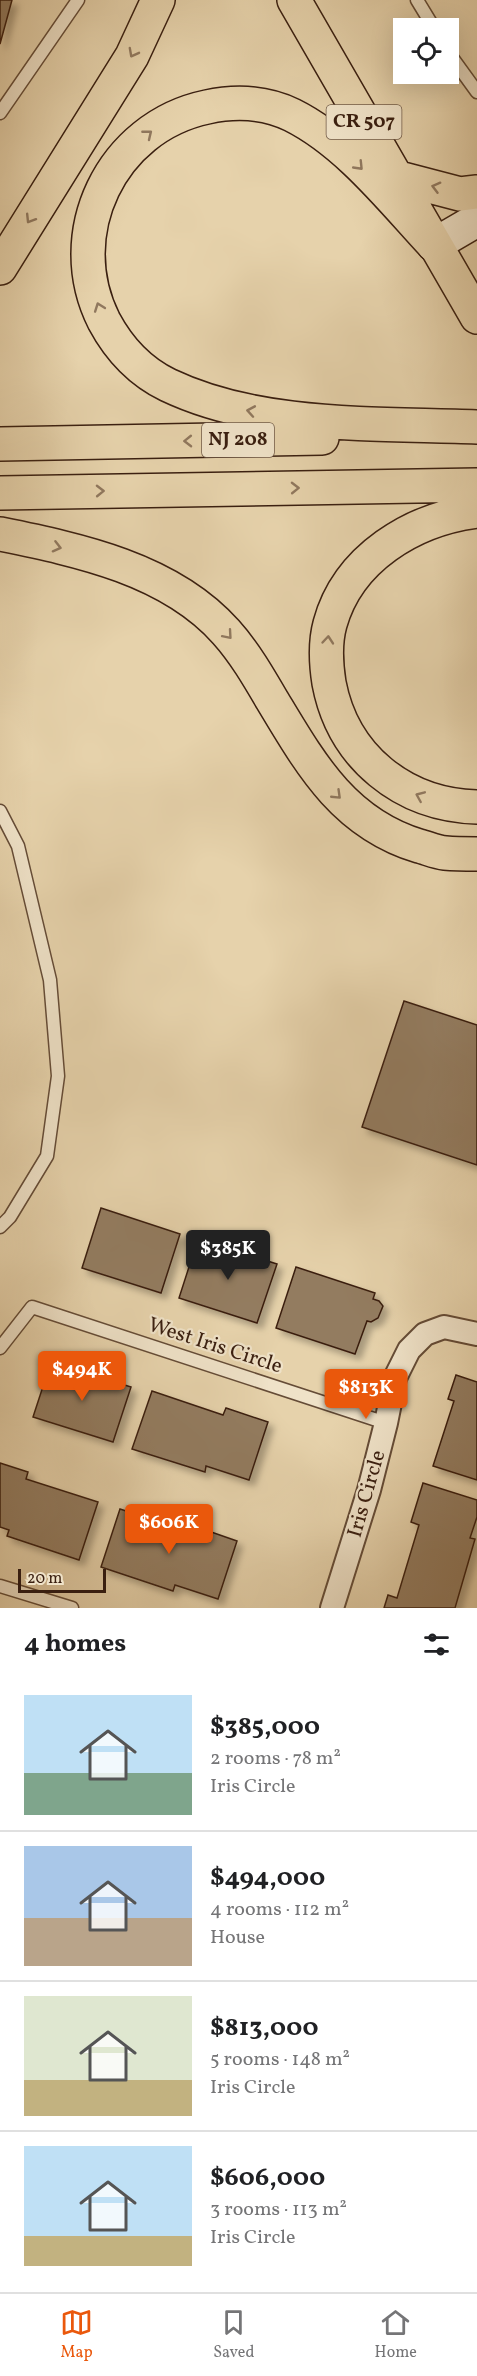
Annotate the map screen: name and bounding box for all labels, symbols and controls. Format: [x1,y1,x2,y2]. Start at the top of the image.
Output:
map controls [393,18,459,84]
button: locate [393,18,459,84]
one-way arrow [129,47,140,57]
road number: CR 507 [326,105,401,139]
one-way arrow [142,130,153,141]
one-way arrow [352,160,363,170]
one-way arrow [431,182,441,195]
one-way arrow [26,213,38,223]
one-way arrow [93,302,106,313]
one-way arrow [247,405,256,417]
road number: NJ 208 [202,423,274,457]
one-way arrow [183,434,192,447]
one-way arrow [291,482,300,494]
one-way arrow [96,485,105,497]
one-way arrow [52,539,62,552]
one-way arrow [220,628,231,639]
one-way arrow [321,636,334,645]
one-way arrow [330,788,341,799]
one-way arrow [416,791,427,803]
pin: $385K [186,1230,270,1281]
text: $385K [200,1235,256,1263]
street label: West Iris Circle [144,1311,286,1381]
pin: $494K [40,1351,124,1402]
text: $494K [52,1356,112,1384]
pin: $813K [324,1369,408,1420]
text: $813K [339,1374,393,1402]
street label: Iris Circle [341,1447,393,1541]
pin: $606K [127,1504,211,1555]
text: $606K [139,1509,199,1537]
scale bar [18,1566,106,1594]
text: 20 m [27,1568,62,1590]
text: 4 homes [24,1626,126,1662]
icon: filters [420,1628,453,1661]
text: $385,000 [210,1709,320,1745]
icon: home [72,1719,144,1791]
text: 2 rooms · 78 m² [210,1745,341,1773]
text: Iris Circle [210,1773,295,1801]
text: $494,000 [210,1860,325,1896]
icon: home [72,1870,144,1942]
text: 4 rooms · 112 m² [210,1896,349,1924]
text: House [210,1924,265,1952]
text: $813,000 [210,2010,318,2046]
icon: home [72,2020,144,2092]
text: 5 rooms · 148 m² [210,2046,350,2074]
text: Iris Circle [210,2074,295,2102]
text: $606,000 [210,2160,325,2196]
icon: home [72,2170,144,2242]
text: 3 rooms · 113 m² [210,2196,347,2224]
text: Iris Circle [210,2224,295,2252]
tab: Map [60,2306,93,2364]
tab: Saved [213,2306,254,2364]
tab: Home [375,2306,417,2364]

